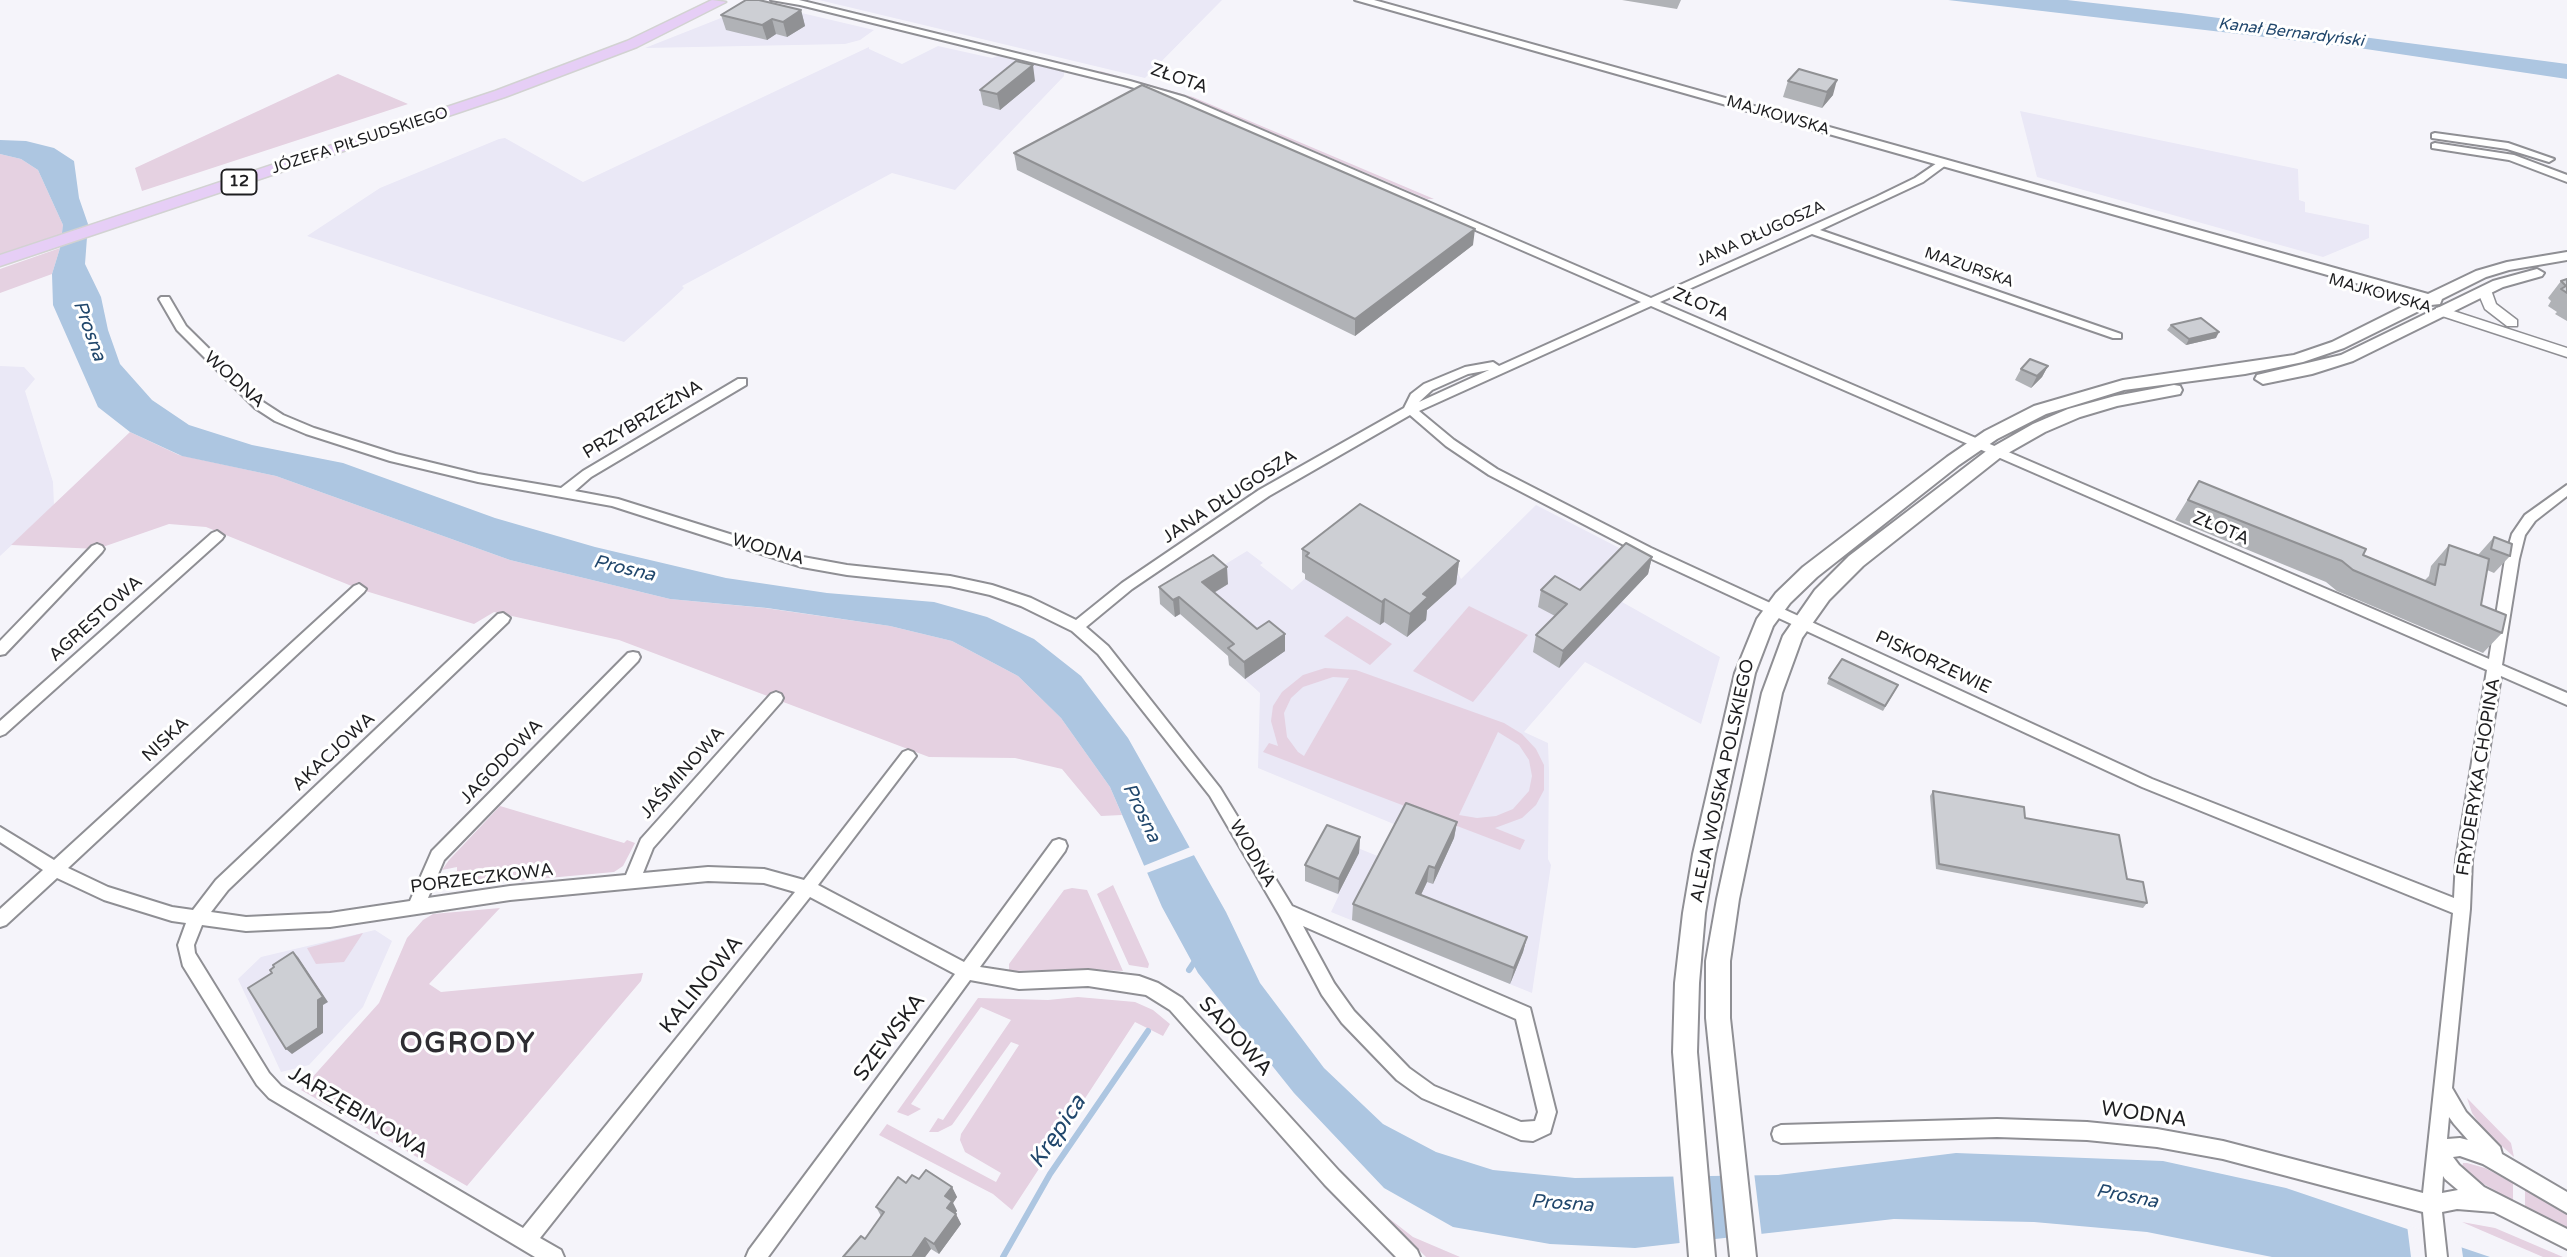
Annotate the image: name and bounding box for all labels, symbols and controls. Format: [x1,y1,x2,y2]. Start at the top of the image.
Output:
water label: Kanał Bernardyński [2217,15,2365,51]
street label: ZŁOTA [1147,59,1211,99]
street label: MAJKOWSKA [1724,92,1832,140]
street label: JÓZEFA PIŁSUDSKIEGO [269,103,451,179]
road number: 12 [222,170,256,194]
street label: JANA DŁUGOSZA [1694,197,1828,271]
street label: MAZURSKA [1922,244,2016,292]
street label: MAJKOWSKA [2326,270,2434,318]
street label: ZŁOTA [1669,283,1733,327]
water label: Prosna [68,298,110,364]
street label: WODNA [199,347,269,413]
street label: PRZYBRZEŻNA [579,376,707,464]
street label: JANA DŁUGOSZA [1159,445,1301,549]
street label: ZŁOTA [2189,507,2253,551]
street label: WODNA [729,529,807,571]
water label: Prosna [591,551,657,587]
street label: AGRESTOWA [45,571,147,667]
street label: PISKORZEWIE [1872,627,1994,699]
street label: ALEJA WOJSKA POLSKIEGO [1687,657,1759,905]
street label: FRYDERYKA CHOPINA [2453,676,2505,878]
street label: AKACJOWA [288,708,380,796]
street label: NISKA [138,713,194,767]
street label: JAGODOWA [456,715,548,809]
street label: JAŚMINOWA [636,723,730,823]
water label: Prosna [1117,780,1165,846]
street label: WODNA [1224,816,1280,892]
street label: PORZECZKOWA [409,859,555,899]
street label: KALINOWA [655,931,749,1039]
street label: SZEWSKA [849,989,931,1087]
street label: SADOWA [1193,992,1277,1082]
district label: OGRODY [400,1028,536,1062]
street label: JARZĘBINOWA [284,1061,432,1165]
water label: Krępica [1024,1090,1092,1174]
street label: WODNA [2099,1096,2189,1134]
water label: Prosna [2094,1180,2160,1214]
water label: Prosna [1530,1190,1594,1218]

